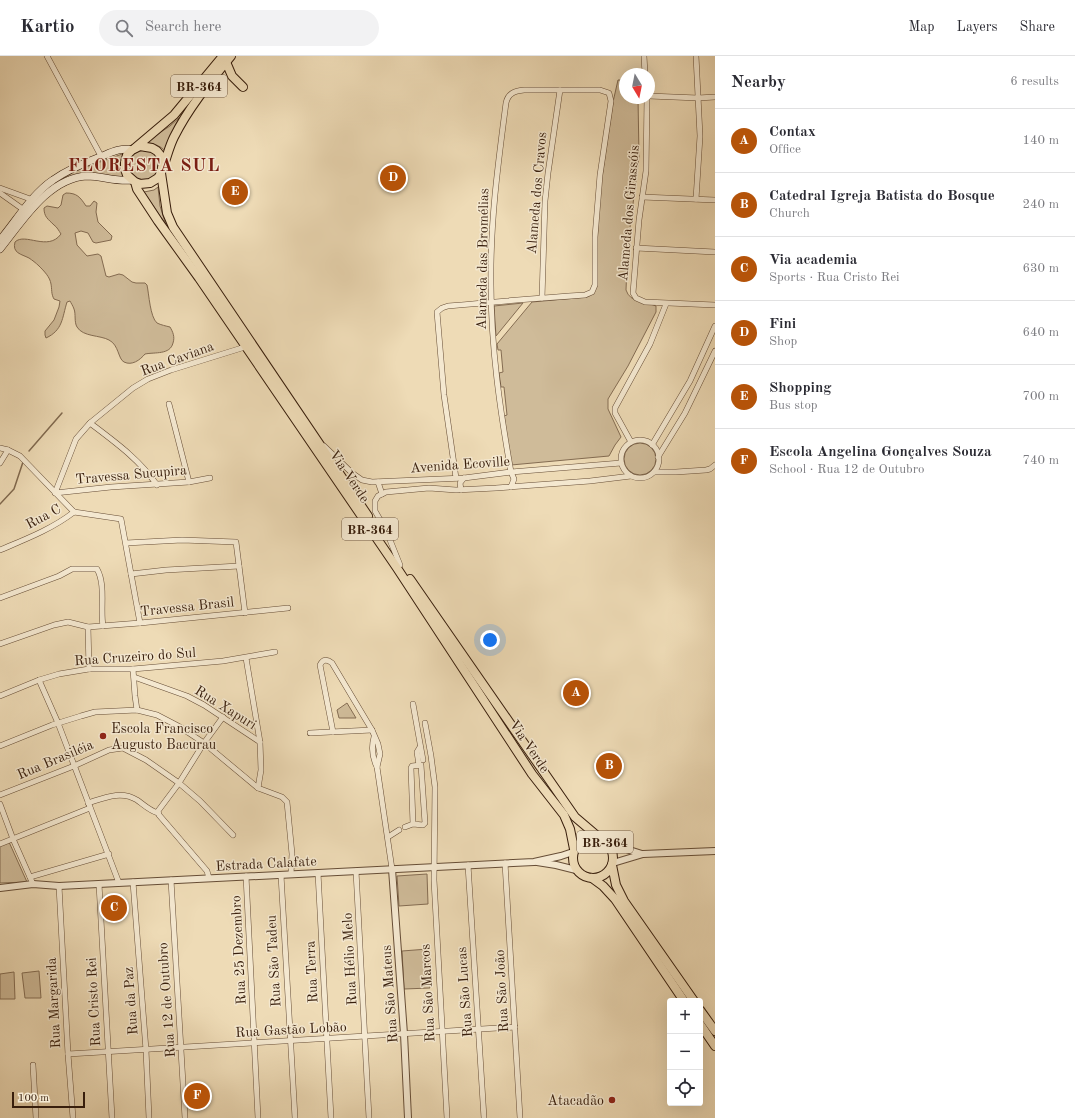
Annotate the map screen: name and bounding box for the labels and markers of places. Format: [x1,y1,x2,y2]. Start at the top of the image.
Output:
pin: D [380,163,406,193]
pin: E [222,177,248,207]
pin: A [563,678,589,708]
place label: Escola Francisco Augusto Bacurau [111,722,217,752]
marker: Escola Francisco Augusto Bacurau [98,731,108,741]
pin: B [596,751,622,781]
pin: C [101,893,127,923]
pin: F [184,1081,210,1111]
place label: Atacadão [547,1094,604,1108]
marker: Atacadão [607,1095,617,1105]

